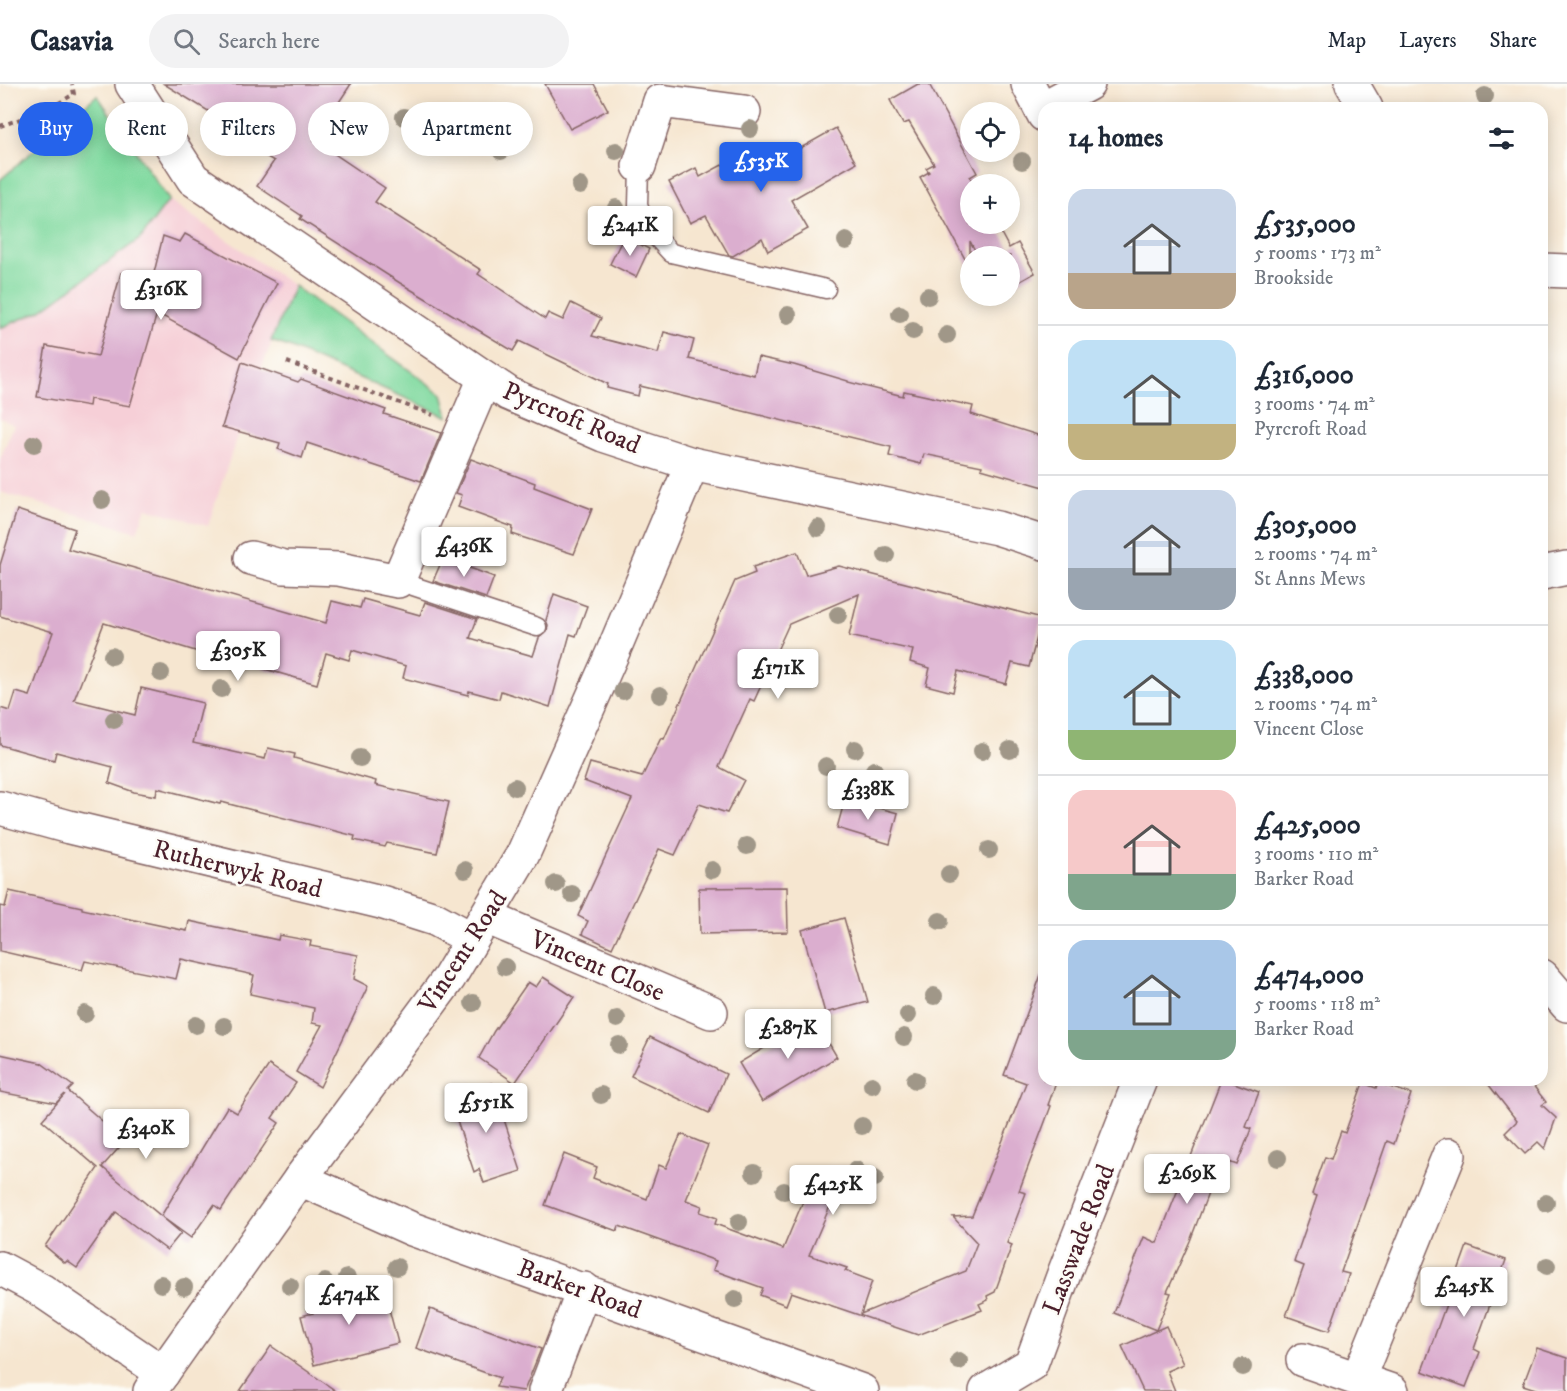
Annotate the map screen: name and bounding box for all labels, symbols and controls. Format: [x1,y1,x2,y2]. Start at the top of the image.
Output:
search box [149,14,569,68]
text: Casavia [30,24,113,59]
icon: search [170,25,203,58]
text: Search here [218,28,320,55]
text: Map [1327,28,1366,54]
text: Layers [1399,28,1457,54]
text: Share [1490,28,1537,54]
chip: Buy [18,102,93,156]
chip: Rent [105,102,188,156]
chip: Filters [200,102,296,156]
chip: New [308,102,389,156]
chip: Apartment [401,102,533,156]
map controls [960,102,1020,306]
button: locate [960,102,1020,162]
text: 14 homes [1068,122,1163,155]
icon: filters [1485,122,1518,155]
pin: £535K [719,142,803,193]
text: £535K [733,149,789,174]
button: + [960,174,1020,234]
pin: £241K [588,206,672,257]
text: £535,000 [1254,208,1356,241]
text: £241K [602,213,658,238]
icon: home [1116,213,1188,285]
text: 5 rooms · 173 m² [1254,241,1381,266]
button: − [960,246,1020,306]
text: Brookside [1254,266,1333,291]
pin: £316K [119,270,203,321]
text: £316K [134,277,188,302]
text: £316,000 [1254,359,1354,392]
icon: home [1116,364,1188,436]
street label: Pyrcroft Road [498,375,645,462]
text: 3 rooms · 74 m² [1254,392,1375,417]
text: Pyrcroft Road [1254,417,1367,442]
text: £305,000 [1254,509,1357,542]
icon: home [1116,514,1188,586]
pin: £436K [422,527,506,578]
text: £436K [435,534,493,559]
text: 2 rooms · 74 m² [1254,542,1377,567]
text: St Anns Mews [1254,567,1366,592]
pin: £305K [196,631,280,682]
text: £305K [210,638,266,663]
pin: £171K [736,649,820,700]
text: £171K [751,656,805,681]
text: £338,000 [1254,659,1353,692]
icon: home [1116,664,1188,736]
text: 2 rooms · 74 m² [1254,692,1377,717]
text: Vincent Close [1254,717,1364,742]
pin: £338K [826,770,910,821]
text: £338K [842,777,894,802]
text: £425,000 [1254,809,1361,842]
icon: home [1116,814,1188,886]
street label: Rutherwyk Road [150,832,326,906]
text: 3 rooms · 110 m² [1254,842,1378,867]
text: Barker Road [1254,867,1354,892]
street label: Vincent Road [411,884,515,1020]
street label: Vincent Close [524,923,670,1009]
text: £474,000 [1254,959,1364,992]
icon: home [1116,964,1188,1036]
text: 5 rooms · 118 m² [1254,992,1380,1017]
pin: £287K [746,1009,830,1060]
text: £287K [759,1016,817,1041]
text: Barker Road [1254,1017,1354,1042]
pin: £551K [444,1083,528,1134]
text: £551K [458,1090,514,1115]
pin: £340K [104,1109,188,1160]
text: £340K [117,1116,175,1141]
pin: £269K [1145,1154,1229,1205]
street label: Lasswade Road [1036,1160,1123,1319]
text: £269K [1158,1161,1216,1186]
pin: £425K [791,1165,875,1216]
text: £425K [803,1172,863,1197]
street label: Barker Road [513,1252,646,1327]
pin: £245K [1422,1267,1506,1318]
text: £245K [1434,1274,1494,1299]
pin: £474K [307,1275,391,1326]
text: £474K [319,1282,379,1307]

